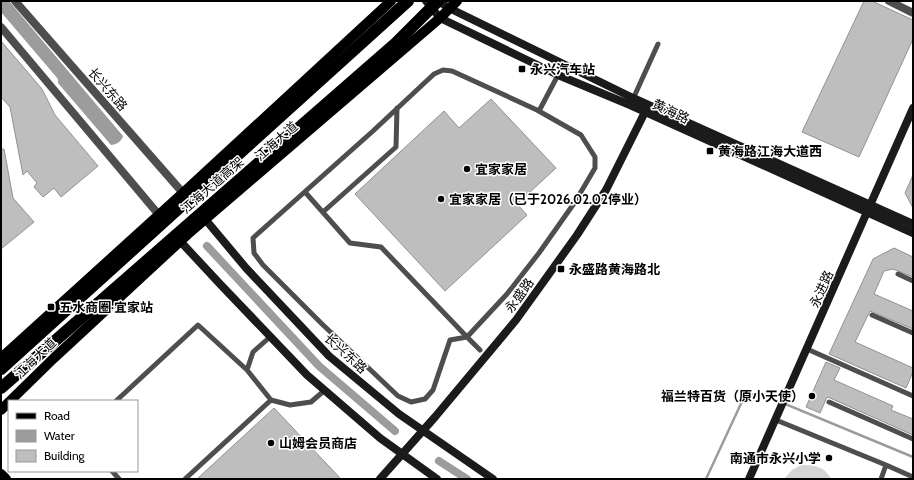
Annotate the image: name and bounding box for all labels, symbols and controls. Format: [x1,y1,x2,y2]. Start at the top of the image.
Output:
place label: 永兴汽车站 [530,61,595,77]
street label: 长兴东路 [85,64,131,114]
marker: 永兴汽车站 [517,64,527,74]
street label: 黄海路 [650,96,692,126]
street label: 江海大道 [251,118,301,164]
place label: 黄海路江海大道西 [718,143,822,159]
marker: 黄海路江海大道西 [705,146,715,156]
street label: 江海大道高架 [177,153,247,217]
place label: 宜家家居 [475,161,527,177]
marker: 宜家家居 [462,164,472,174]
place label: 宜家家居（已于2026.02.02停业） [449,191,647,207]
marker: 宜家家居（已于2026.02.02停业） [436,194,446,204]
place label: 永盛路黄海路北 [569,261,660,277]
marker: 永盛路黄海路北 [556,264,566,274]
street label: 永进路 [806,268,836,310]
street label: 永盛路 [501,275,537,315]
place label: 五水商圈·宜家站 [59,299,153,315]
marker: 五水商圈·宜家站 [46,302,56,312]
street label: 长兴东路 [321,330,371,376]
street label: 江海大道 [11,334,59,382]
place label: 福兰特百货（原小天使） [661,388,804,404]
marker: 福兰特百货（原小天使） [807,391,817,401]
legend [8,400,138,472]
text: Road [44,408,70,423]
text: Water [44,428,75,443]
place label: 山姆会员商店 [279,435,357,451]
marker: 山姆会员商店 [266,438,276,448]
text: Building [44,448,86,463]
place label: 南通市永兴小学 [730,450,821,466]
marker: 南通市永兴小学 [824,453,834,463]

